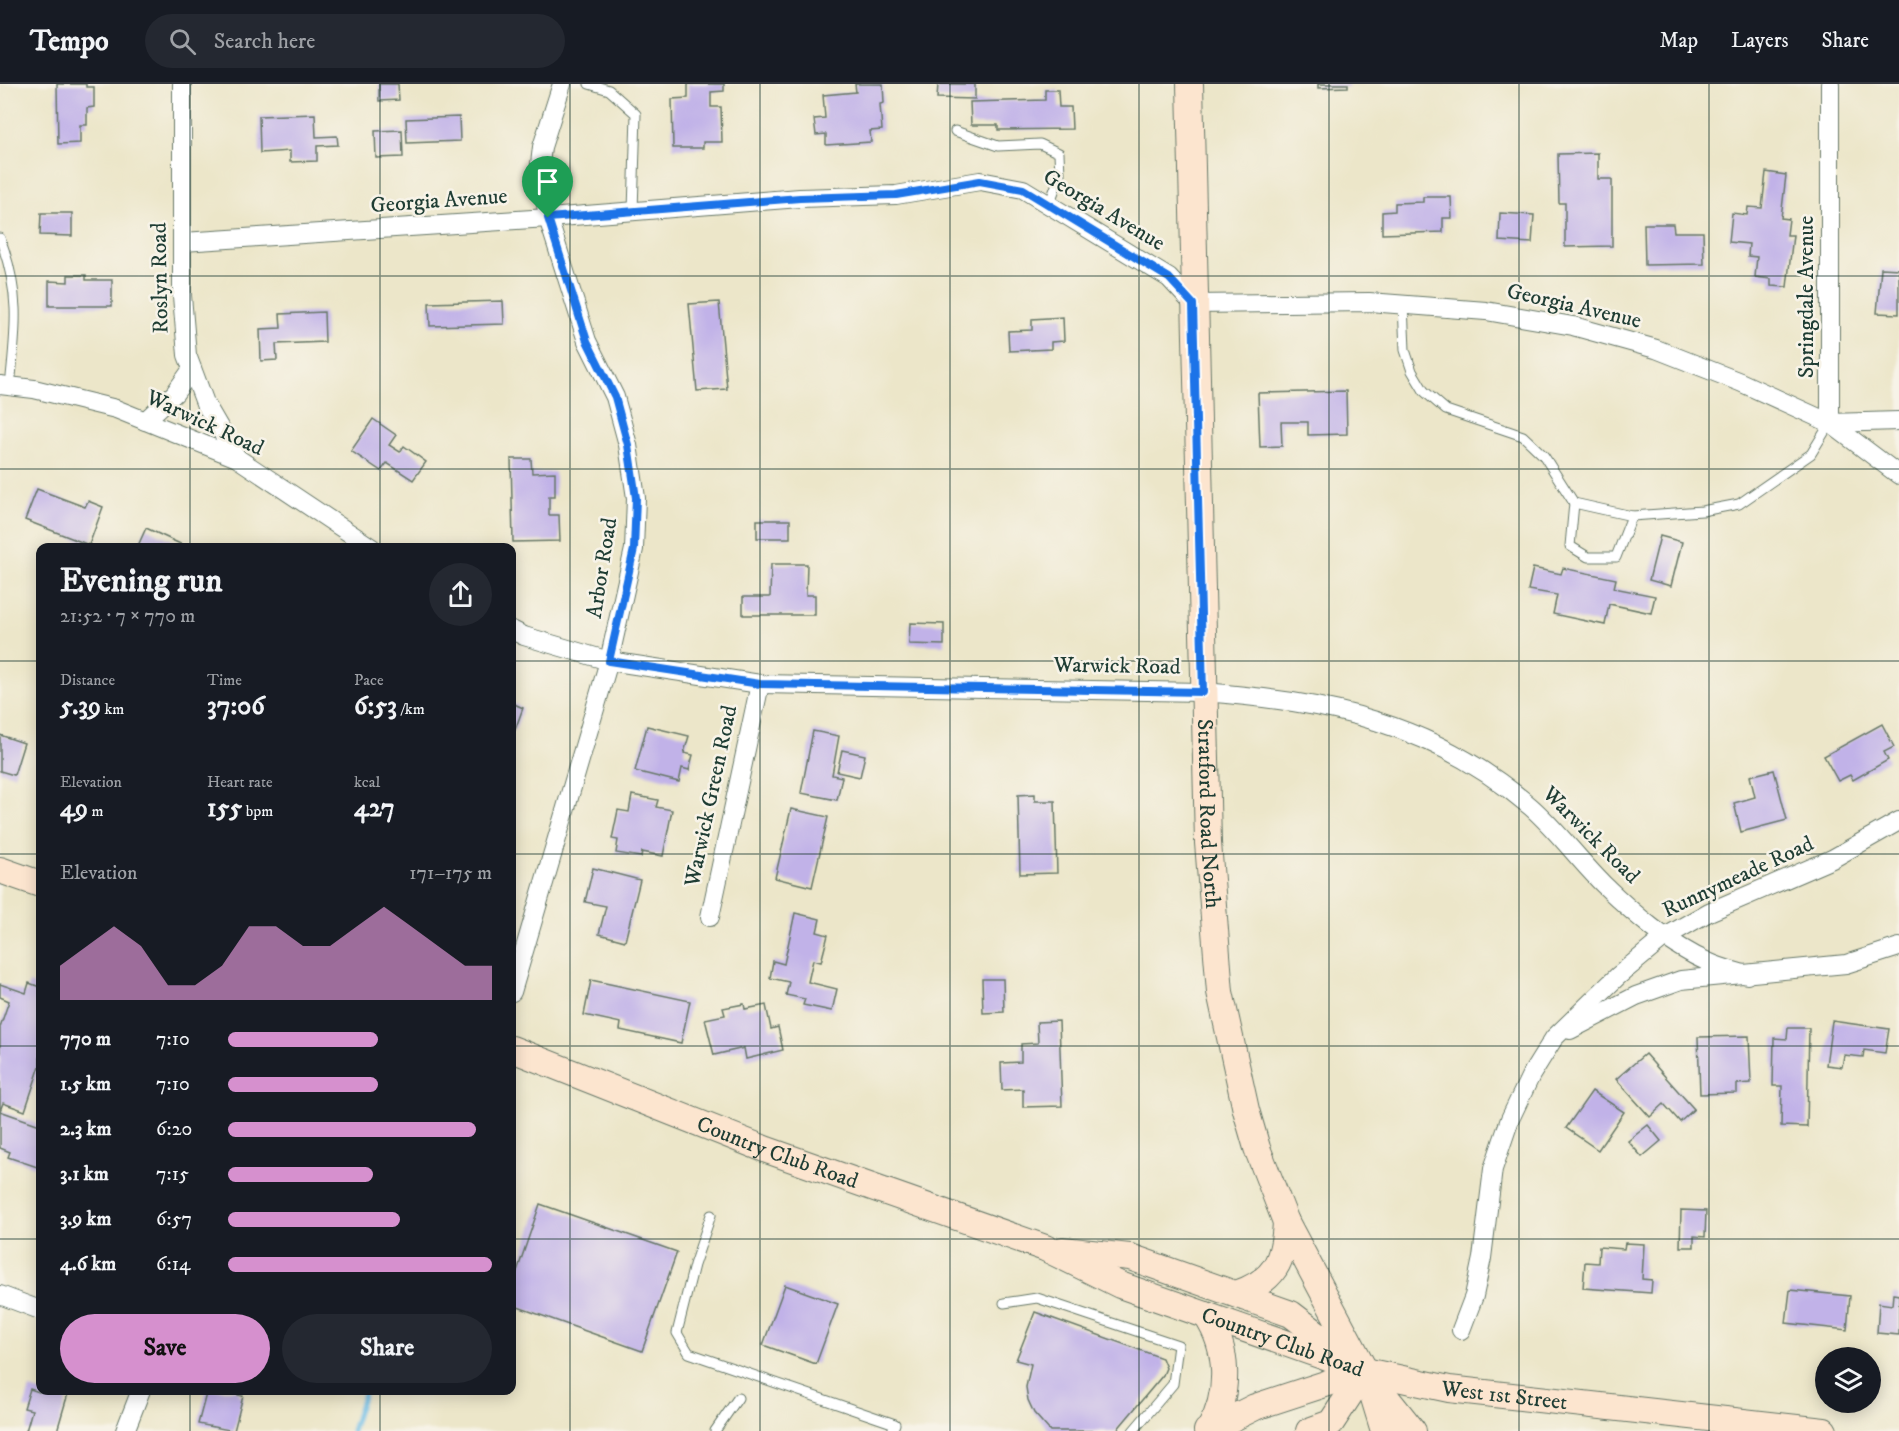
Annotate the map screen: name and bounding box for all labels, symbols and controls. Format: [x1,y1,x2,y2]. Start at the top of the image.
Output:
search box [145,14,565,68]
text: Tempo [30,24,109,59]
icon: search [166,25,199,58]
text: Search here [214,28,315,55]
text: Map [1659,28,1698,54]
text: Layers [1731,28,1789,54]
text: Share [1822,28,1869,54]
pin [522,156,573,218]
street label: Georgia Avenue [1038,163,1170,257]
icon: arrive [531,165,564,198]
street label: Georgia Avenue [370,183,508,219]
street label: Springdale Avenue [1793,216,1820,378]
street label: Roslyn Road [146,222,174,334]
street label: Georgia Avenue [1504,277,1644,335]
street label: Warwick Road [141,384,268,462]
street label: Arbor Road [581,516,623,620]
text: Evening run [60,561,222,602]
button: share [429,563,492,626]
text: 21:52 · 7 × 770 m [60,604,195,629]
street label: Warwick Road [1052,651,1181,681]
text: Distance [60,670,115,690]
text: Time [207,670,242,690]
text: Pace [354,670,384,690]
text: 5.39 [60,690,101,723]
text: 37:06 [207,690,265,723]
text: 6:53 [354,690,397,723]
text: km [101,699,124,719]
text: /km [397,699,425,719]
street label: Warwick Green Road [678,703,743,890]
street label: Stratford Road North [1192,719,1227,910]
text: Elevation [60,772,122,792]
text: Heart rate [207,772,273,792]
text: kcal [354,772,380,792]
street label: Warwick Road [1536,780,1645,889]
text: 49 [60,792,88,825]
text: 155 [207,792,242,825]
text: 427 [354,792,395,825]
text: m [88,801,103,821]
text: bpm [242,801,273,821]
street label: Runnymeade Road [1658,830,1818,924]
text: Elevation [60,861,137,886]
text: 171–175 m [409,861,492,886]
text: 770 m [60,1027,111,1052]
text: 7:10 [156,1027,190,1052]
text: 1.5 km [60,1072,111,1097]
text: 7:10 [156,1072,190,1097]
street label: Country Club Road [693,1110,862,1195]
text: 2.3 km [60,1117,112,1142]
text: 6:20 [156,1117,192,1142]
text: 3.1 km [60,1162,109,1187]
text: 7:15 [156,1162,189,1187]
text: 3.9 km [60,1207,111,1232]
text: 6:57 [156,1207,192,1232]
text: 4.6 km [60,1252,116,1277]
text: 6:14 [156,1252,190,1277]
street label: Country Club Road [1198,1301,1367,1383]
button: Save [60,1314,270,1383]
button: Share [282,1314,492,1383]
map controls [1815,1347,1881,1413]
button: layers [1815,1347,1881,1413]
street label: West 1st Street [1439,1375,1569,1416]

